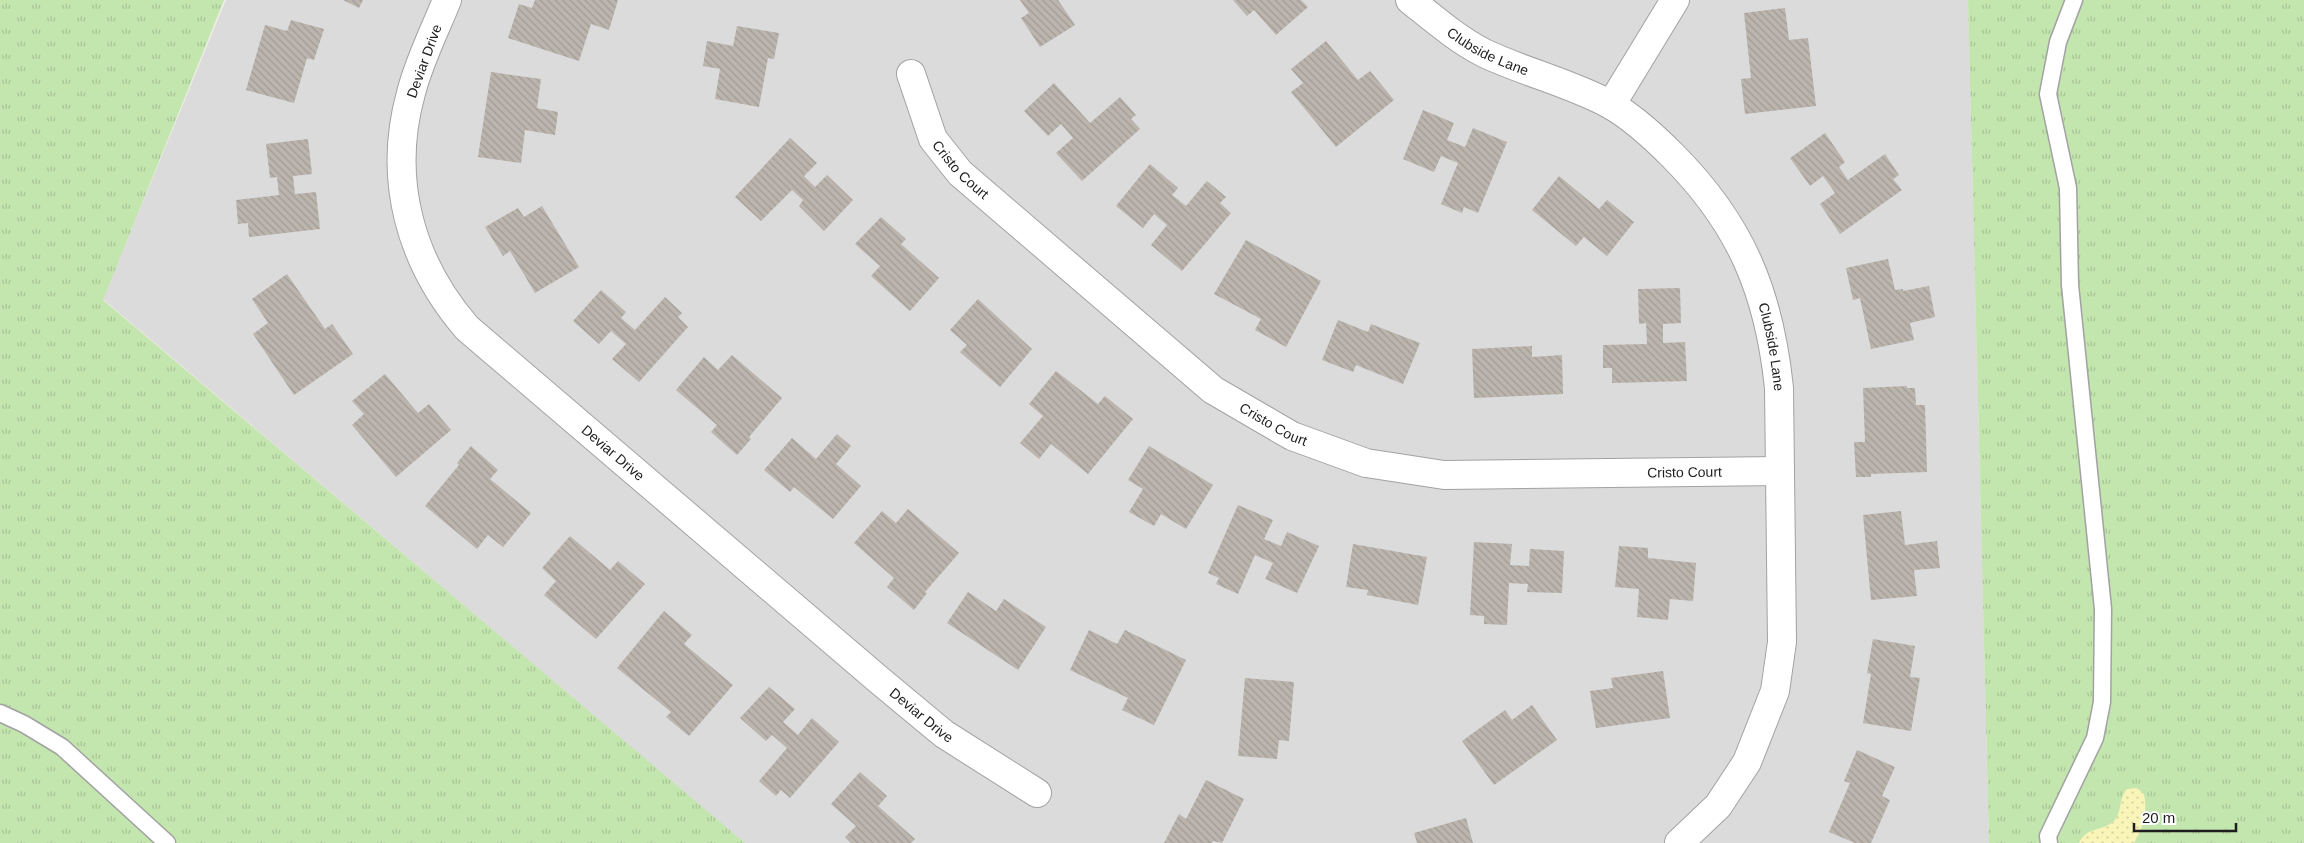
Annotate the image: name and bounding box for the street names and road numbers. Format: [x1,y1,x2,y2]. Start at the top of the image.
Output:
street label: Deviar Drive [403,22,445,100]
street label: Clubside Lane [1444,24,1531,79]
street label: Cristo Court [929,137,992,202]
street label: Clubside Lane [1755,301,1787,392]
street label: Cristo Court [1237,399,1310,449]
street label: Deviar Drive [579,422,648,484]
street label: Cristo Court [1647,464,1722,481]
street label: Deviar Drive [887,684,956,746]

